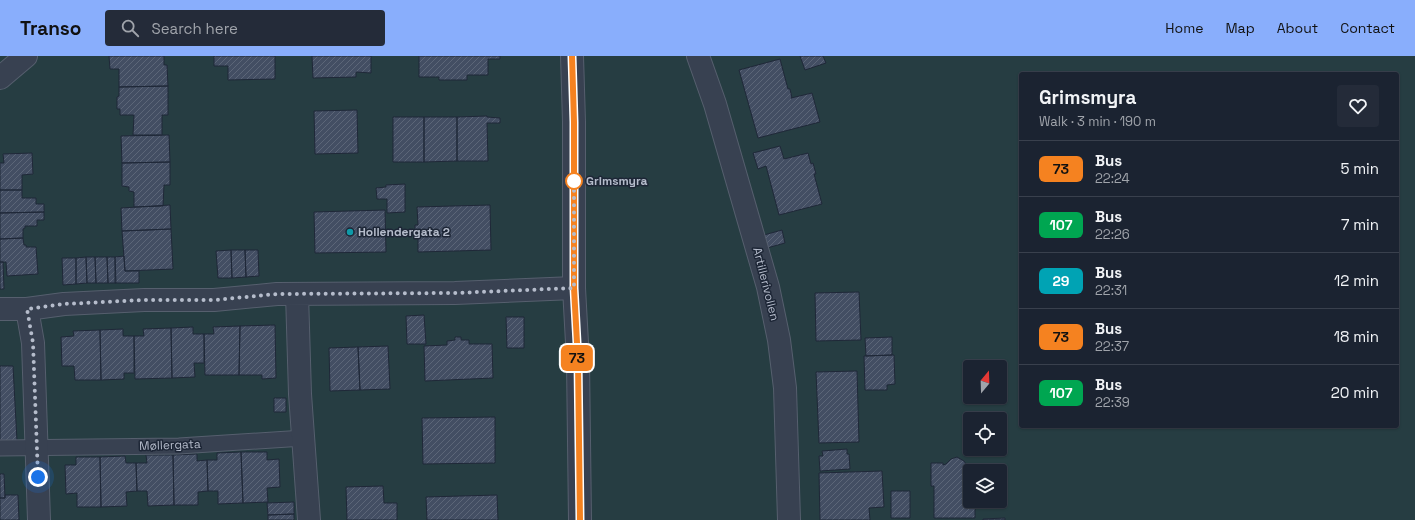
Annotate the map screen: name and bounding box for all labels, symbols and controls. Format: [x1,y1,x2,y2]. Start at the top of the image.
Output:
search box [105,10,385,46]
text: Transo [20,16,81,41]
icon: search [119,17,141,39]
text: Search here [151,19,238,38]
text: Home [1165,19,1203,37]
text: Map [1225,19,1255,37]
text: About [1277,19,1318,37]
text: Contact [1340,19,1395,37]
text: Grimsmyra [1039,85,1136,110]
button: heart [1337,85,1379,127]
text: Walk · 3 min · 190 m [1039,113,1156,130]
text: Bus [1095,151,1122,170]
text: 5 min [1340,159,1379,178]
text: 73 [1053,160,1069,178]
text: 22:24 [1095,170,1130,187]
marker: Grimsmyra [565,172,583,190]
place label: Grimsmyra [586,173,648,189]
text: Bus [1095,207,1122,226]
text: 7 min [1341,215,1379,234]
text: 107 [1050,216,1072,234]
place label: Hollendergata 2 [358,224,450,240]
text: 22:26 [1095,226,1130,243]
marker: Hollendergata 2 [345,227,355,237]
street label: Artillerivollen [749,246,783,322]
text: Bus [1095,263,1122,282]
text: 12 min [1334,271,1379,290]
text: 29 [1053,272,1069,290]
text: 22:31 [1095,282,1127,299]
text: Bus [1095,319,1122,338]
text: 18 min [1334,327,1379,346]
text: 73 [1053,328,1069,346]
text: 22:37 [1095,338,1129,355]
line badge: 73 [559,345,595,371]
text: 73 [569,349,585,367]
north arrow [963,360,1007,404]
map controls [963,360,1007,508]
text: Bus [1095,375,1122,394]
text: 20 min [1331,383,1379,402]
text: 107 [1050,384,1072,402]
text: 22:39 [1095,394,1130,411]
button: locate [963,412,1007,456]
street label: Møllergata [139,436,201,454]
button: layers [963,464,1007,508]
your location [28,467,48,487]

